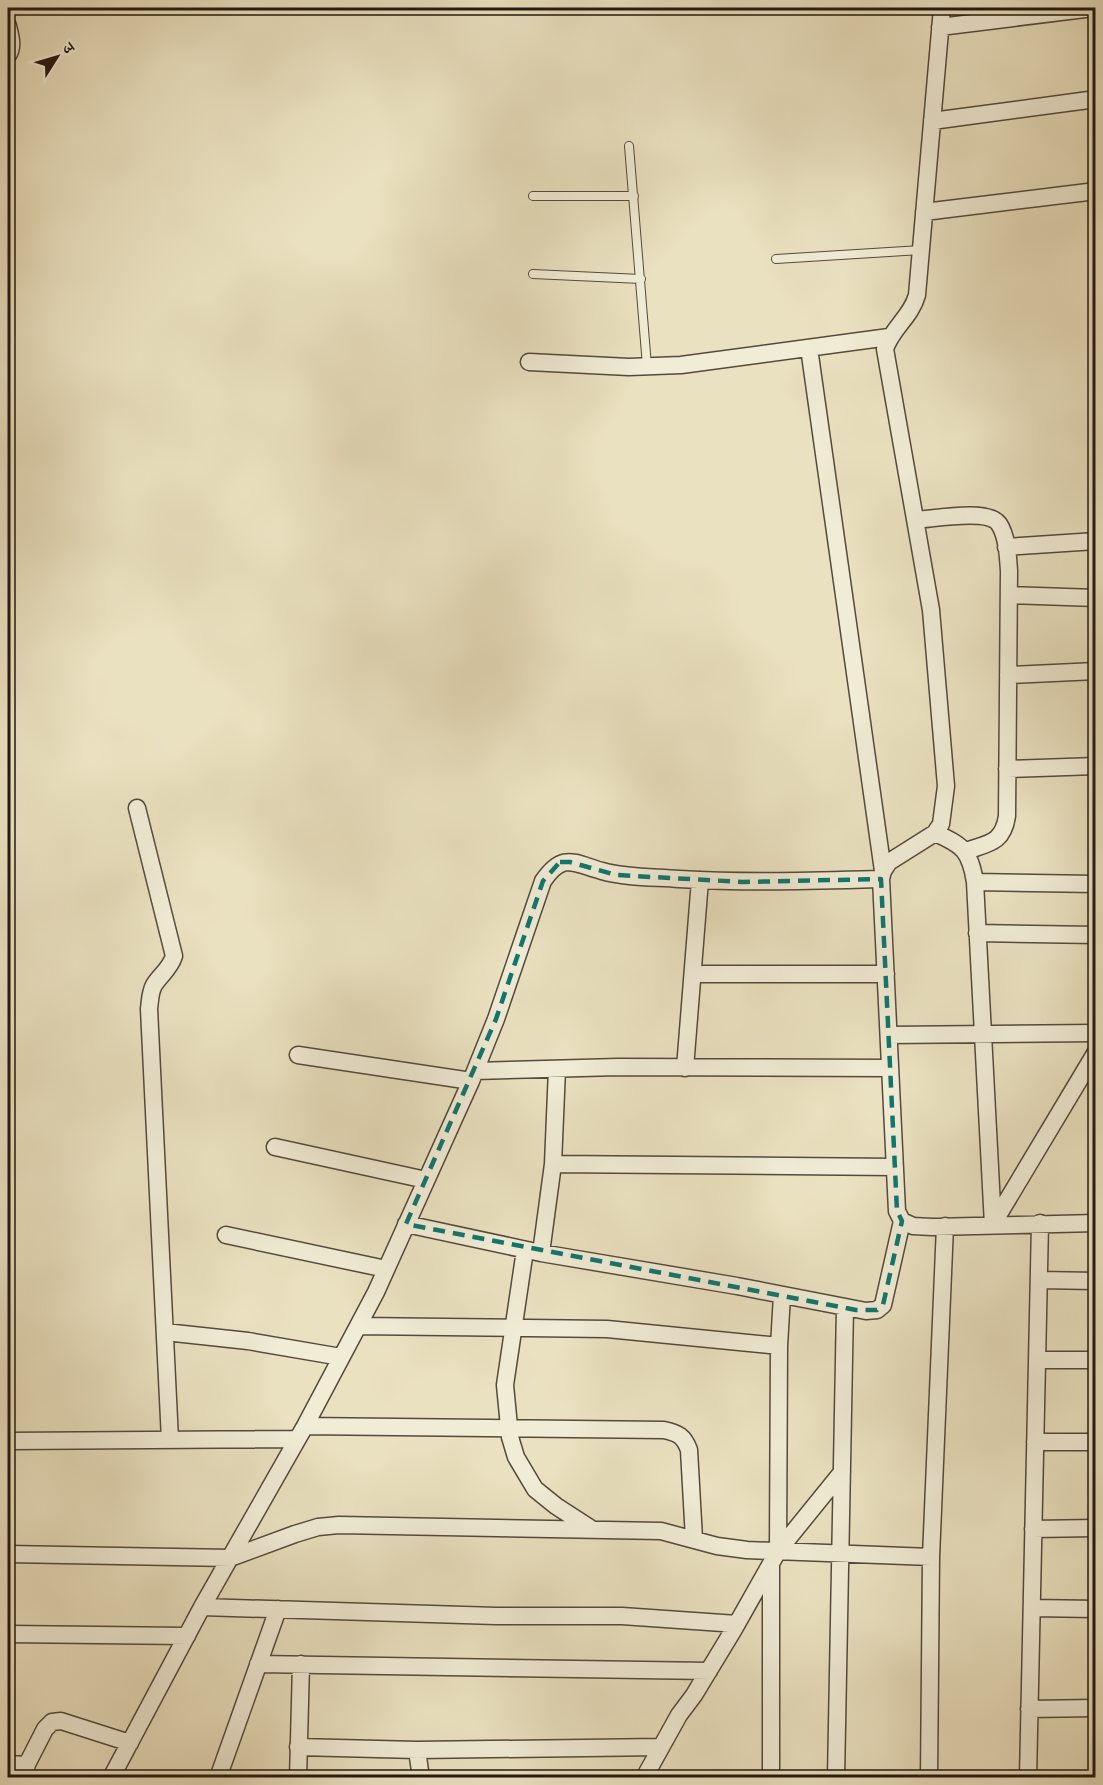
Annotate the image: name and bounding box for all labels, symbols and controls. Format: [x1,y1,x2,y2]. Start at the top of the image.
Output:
north arrow [27,27,87,87]
text: उ [57,39,80,59]

